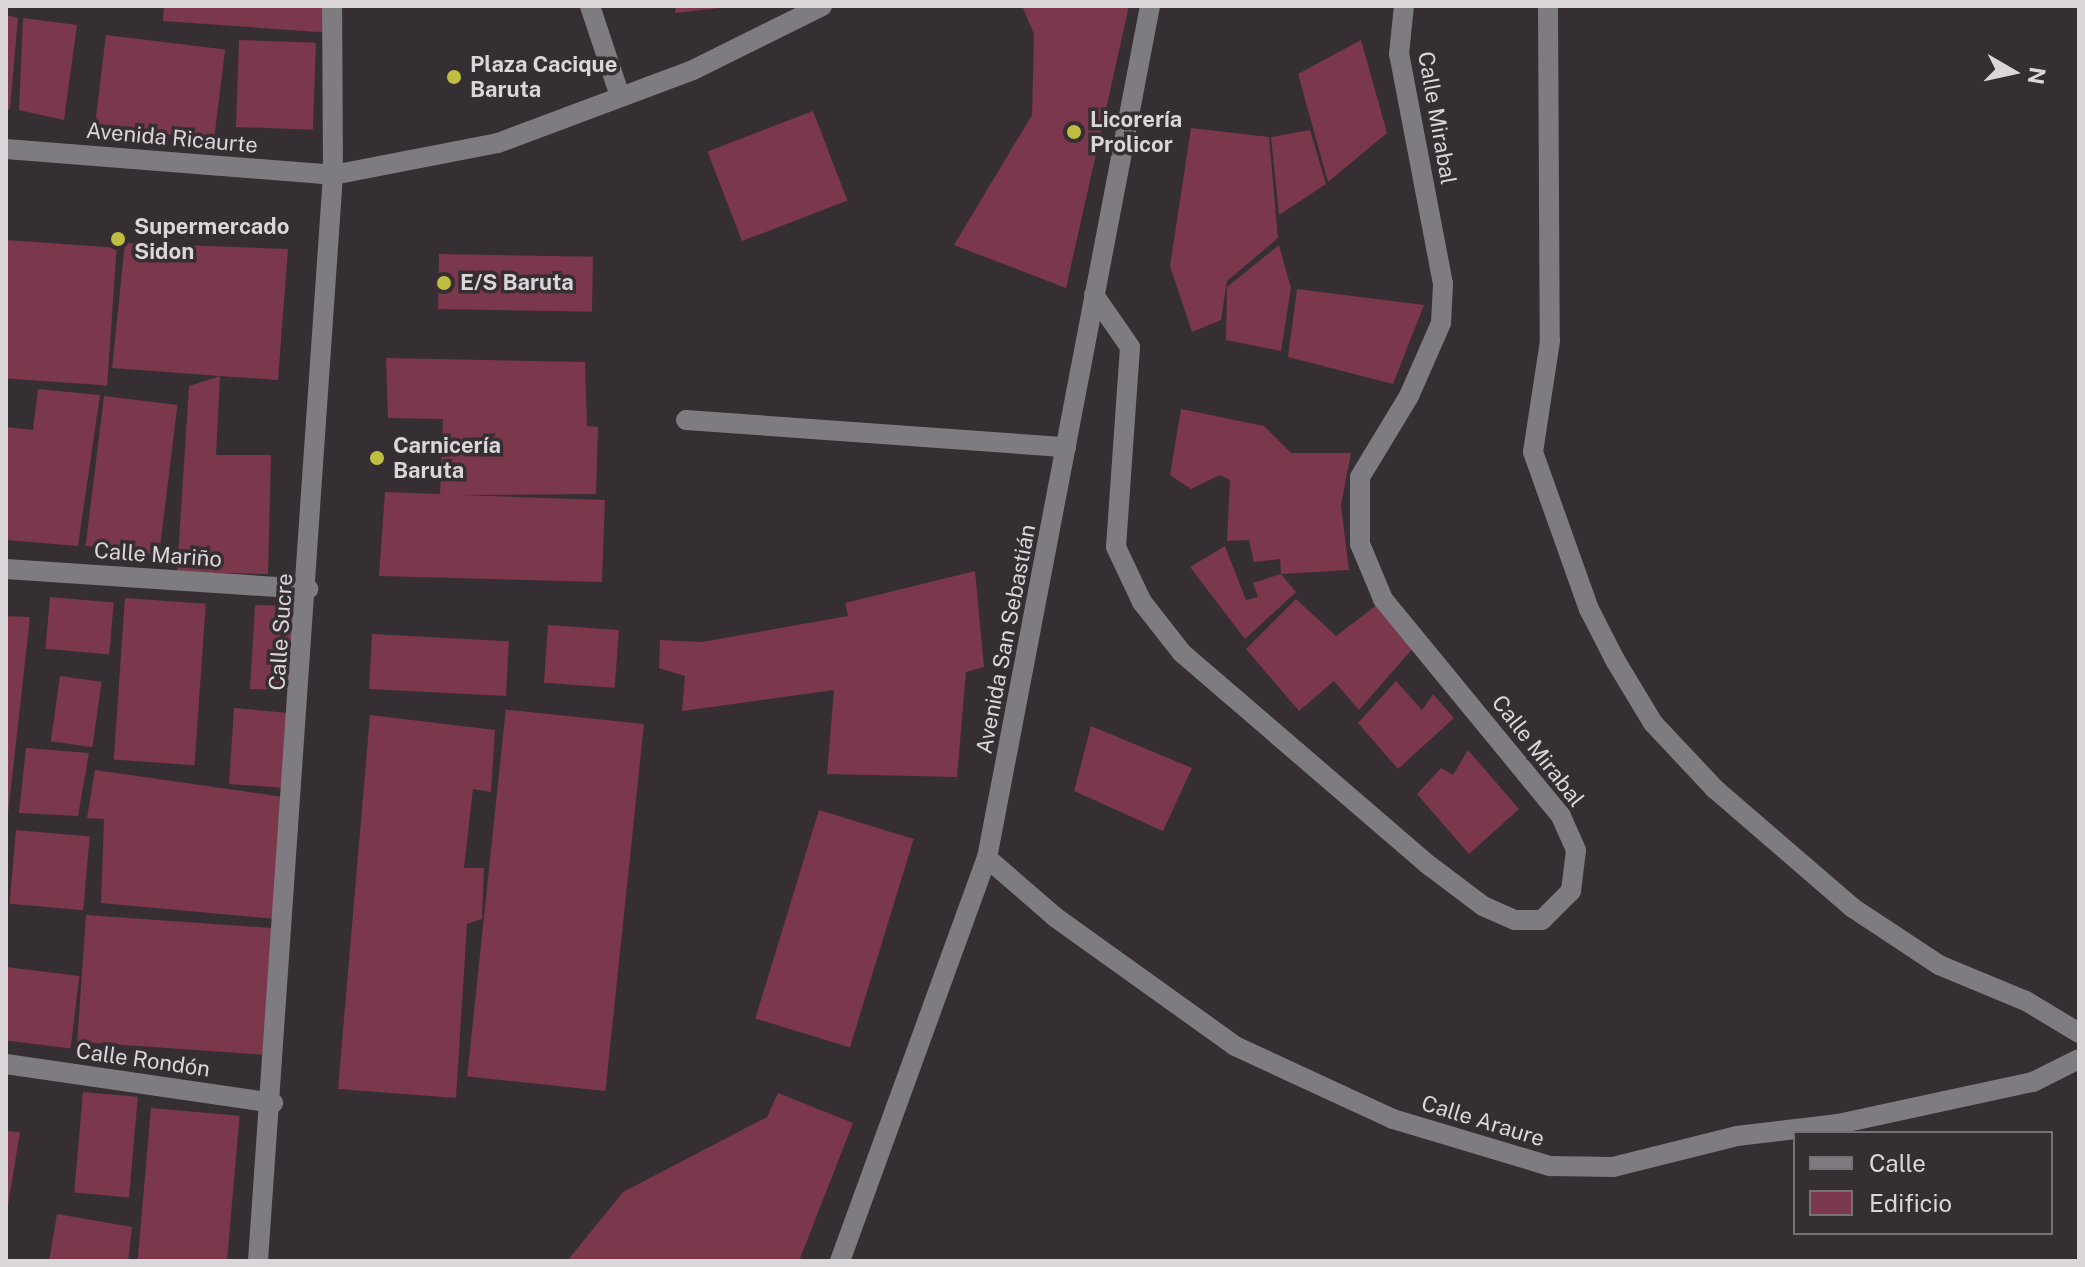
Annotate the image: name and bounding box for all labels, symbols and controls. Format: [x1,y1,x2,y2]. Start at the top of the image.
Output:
north arrow [1973,32,2053,112]
street label: Calle Mirabal [1412,49,1462,187]
place label: Plaza Cacique Baruta [470,51,617,102]
text: N [2023,65,2051,86]
marker: Plaza Cacique Baruta [445,68,463,86]
place label: Licorería Prolicor [1090,106,1182,158]
street label: Avenida Ricaurte [85,117,259,159]
marker: Licorería Prolicor [1065,123,1083,141]
place label: Supermercado Sidon [134,213,289,264]
marker: Supermercado Sidon [109,230,127,248]
place label: E/S Baruta [460,270,574,296]
marker: E/S Baruta [435,274,453,292]
place label: Carnicería Baruta [393,432,501,484]
marker: Carnicería Baruta [368,449,386,467]
street label: Avenida San Sebastián [971,522,1041,756]
street label: Calle Mariño [93,537,223,573]
street label: Calle Sucre [264,572,298,692]
street label: Calle Mirabal [1486,690,1590,812]
street label: Calle Rondón [74,1038,212,1082]
street label: Calle Araure [1418,1090,1548,1152]
legend [1793,1131,2053,1235]
text: Calle [1869,1149,1926,1177]
text: Edificio [1869,1189,1952,1217]

